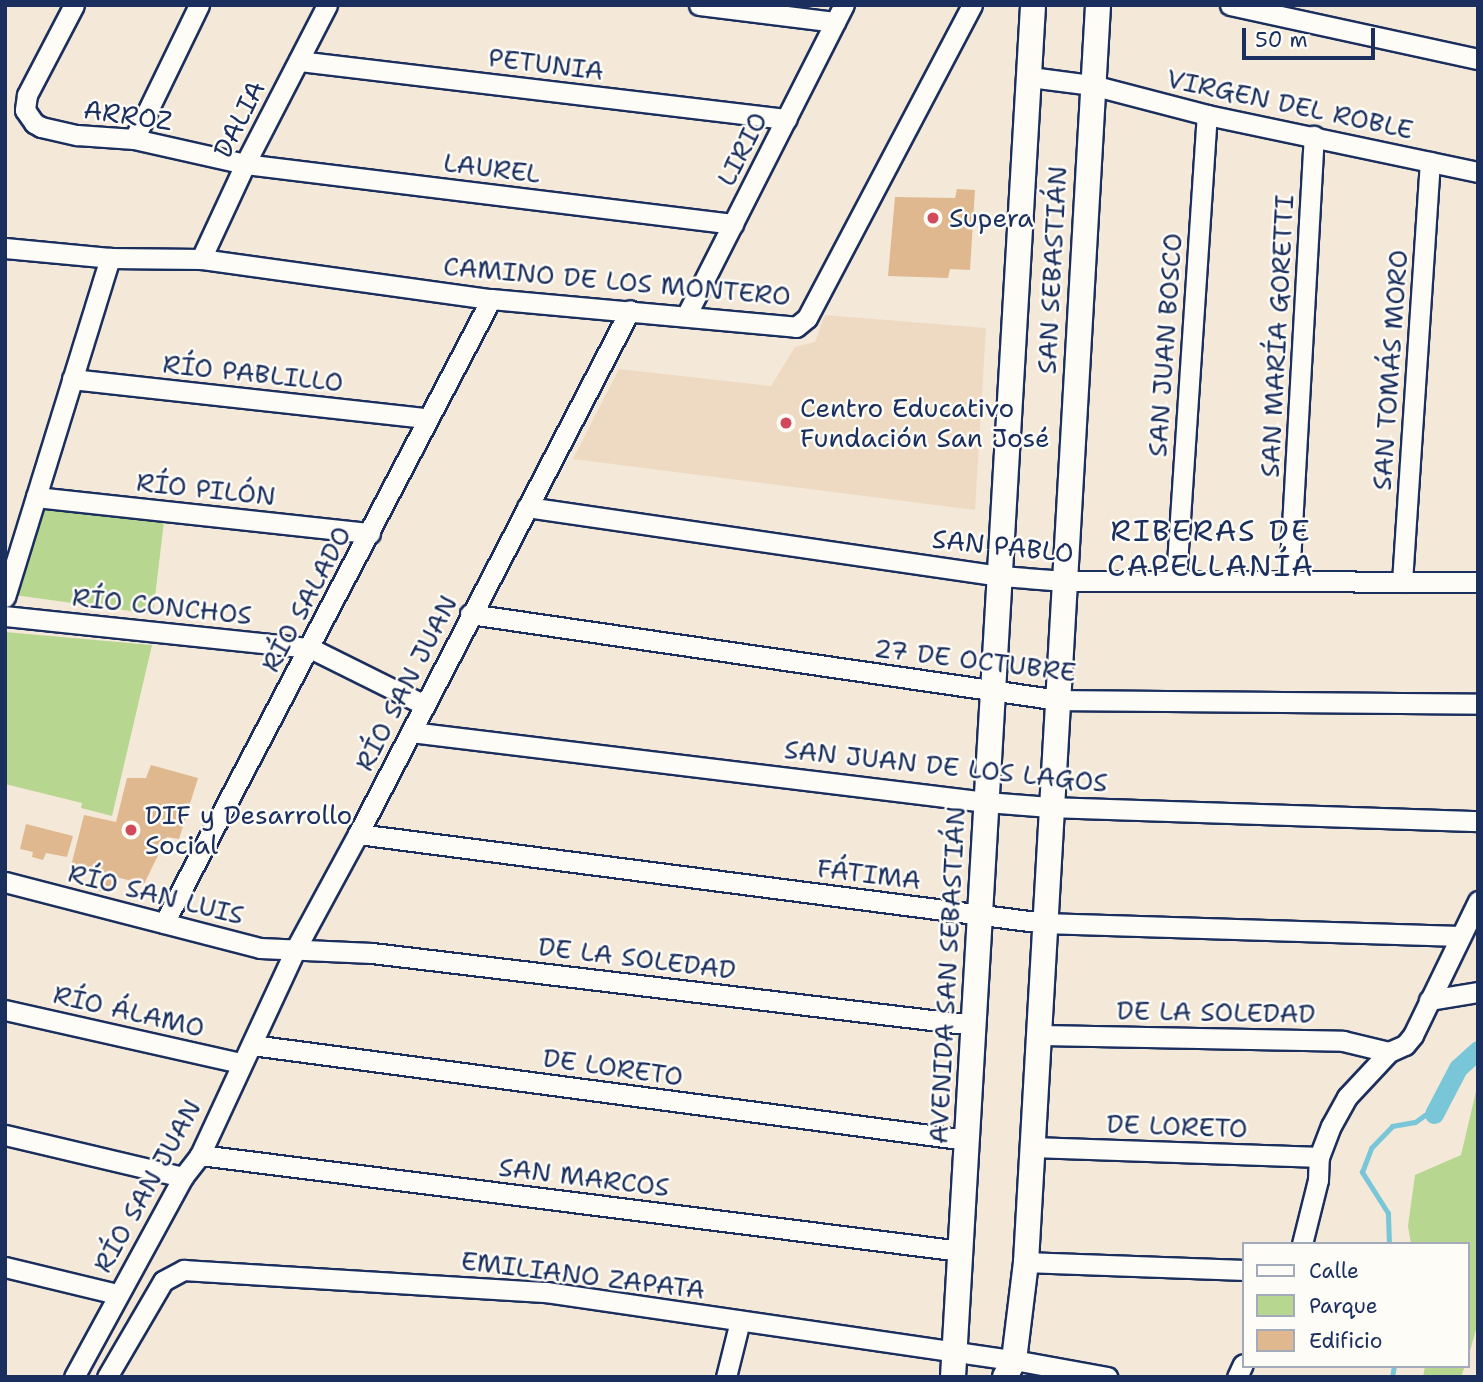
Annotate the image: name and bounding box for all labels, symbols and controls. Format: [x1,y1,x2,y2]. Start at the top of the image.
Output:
scale bar [1245,14,1378,58]
text: 50 m [1255,26,1308,54]
street label: PETUNIA [486,41,606,87]
street label: VIRGEN DEL ROBLE [1164,63,1416,145]
street label: DALIA [206,75,272,163]
street label: ARROZ [82,93,174,137]
street label: LIRIO [710,107,774,191]
street label: LAUREL [442,147,542,189]
street label: SAN SEBASTIÁN [1031,165,1073,375]
street label: SAN MARÍA GORETTI [1254,194,1300,478]
place label: Supera [949,202,1033,234]
marker: Supera [923,208,943,228]
street label: SAN JUAN BOSCO [1142,232,1188,458]
street label: SAN TOMÁS MORO [1366,249,1414,491]
street label: CAMINO DE LOS MONTERO [442,250,792,312]
street label: RÍO PABLILLO [161,348,345,398]
place label: Centro Educativo Fundación San José [800,392,1050,453]
marker: Centro Educativo Fundación San José [778,415,794,431]
street label: RÍO PILÓN [135,466,277,512]
district label: RIBERAS DE CAPELLANÍA [1108,513,1314,584]
street label: RÍO SALADO [255,521,357,677]
street label: SAN PABLO [931,523,1075,569]
street label: RÍO CONCHOS [71,581,253,631]
street label: RÍO SAN JUAN [348,590,464,776]
street label: 27 DE OCTUBRE [872,632,1078,688]
street label: SAN JUAN DE LOS LAGOS [783,733,1109,799]
place label: DIF y Desarrollo Social [145,799,352,860]
street label: AVENIDA SAN SEBASTIÁN [923,805,971,1145]
marker: DIF y Desarrollo Social [123,822,139,838]
street label: FÁTIMA [815,852,923,896]
street label: RÍO SAN LUIS [65,857,247,931]
street label: DE LA SOLEDAD [536,930,738,986]
street label: RÍO ÁLAMO [50,978,208,1044]
street label: DE LA SOLEDAD [1116,995,1316,1029]
street label: DE LORETO [541,1042,685,1092]
street label: RÍO SAN JUAN [87,1094,207,1278]
street label: DE LORETO [1106,1108,1248,1144]
street label: SAN MARCOS [497,1151,671,1203]
legend [1242,1242,1469,1368]
street label: EMILIANO ZAPATA [459,1245,707,1305]
text: Calle [1309,1257,1359,1285]
text: Parque [1309,1292,1378,1320]
text: Edificio [1309,1327,1382,1355]

